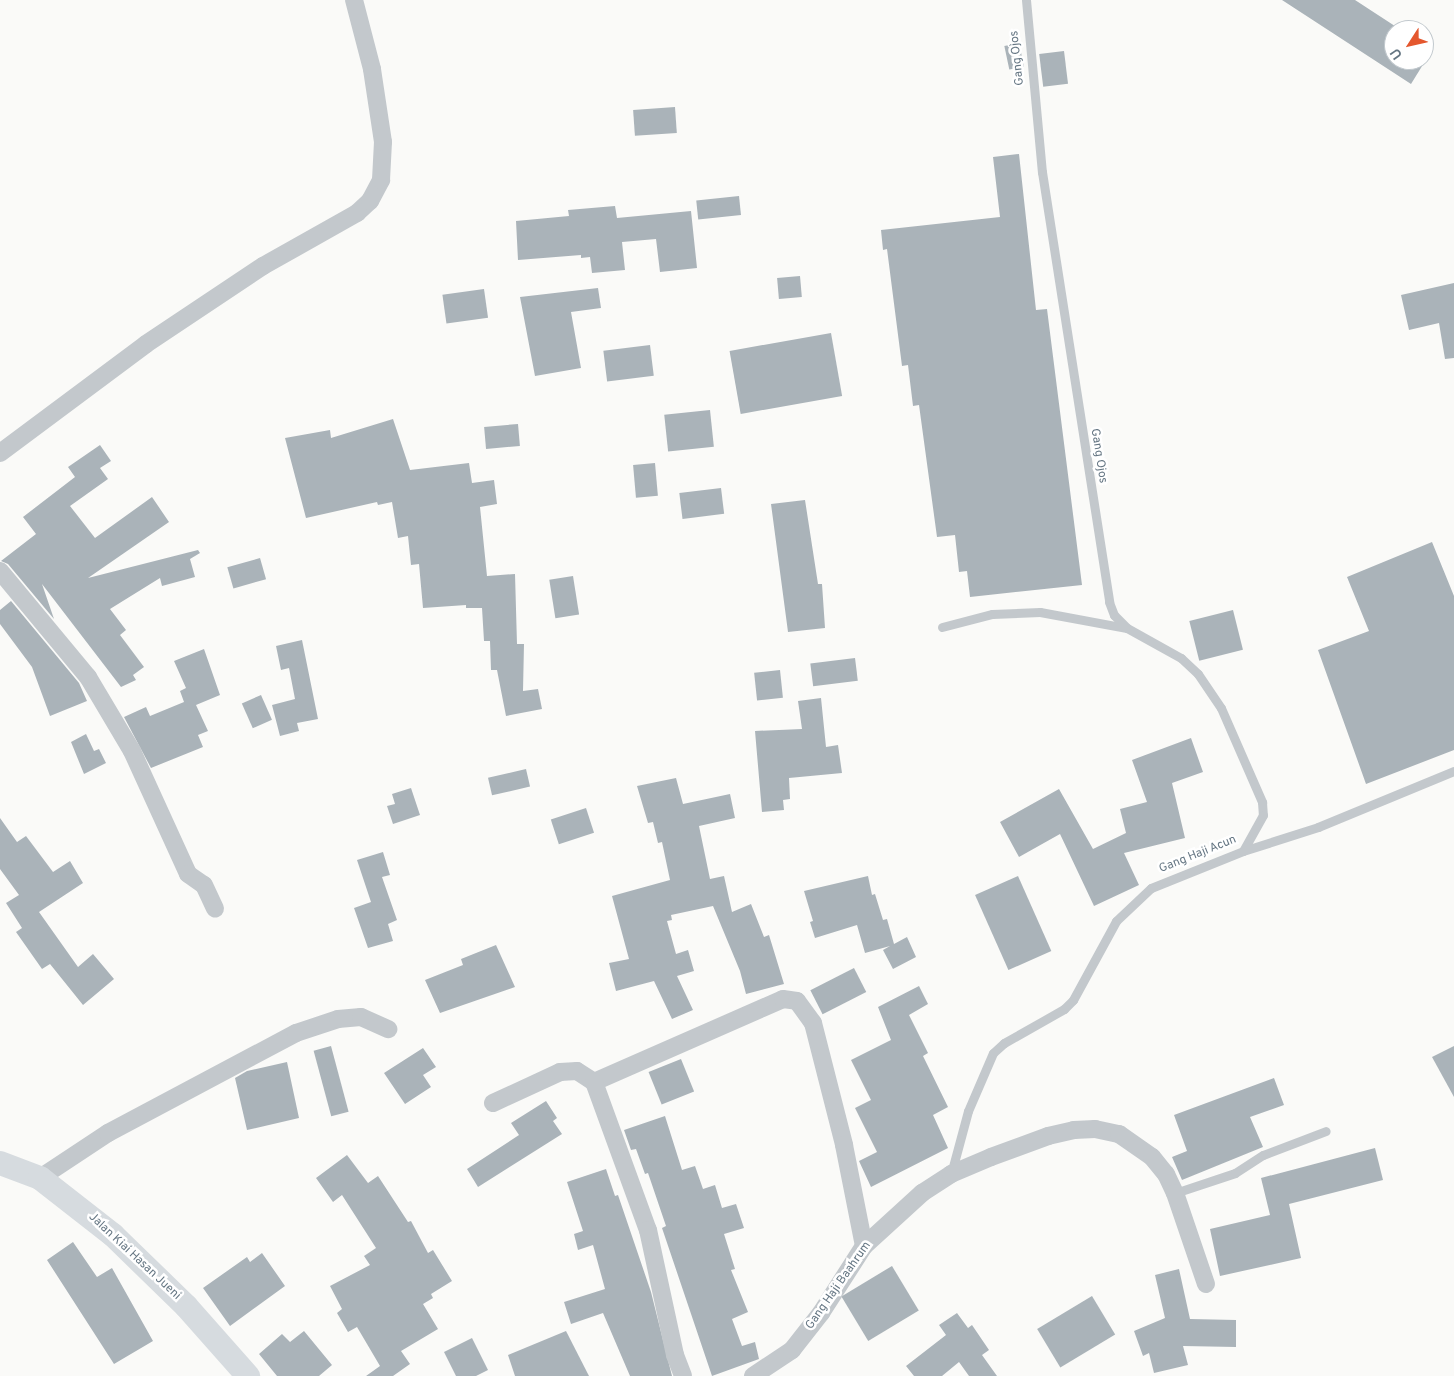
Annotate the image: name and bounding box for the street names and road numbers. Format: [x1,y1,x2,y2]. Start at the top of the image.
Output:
street label: Gang Ojos [1008,30,1028,86]
street label: Gang Ojos [1087,428,1109,484]
street label: Gang Haji Acun [1157,833,1239,877]
street label: Jalan Kiai Hasan Jueni [85,1211,183,1303]
street label: Gang Haji Baahrum [803,1239,875,1333]

